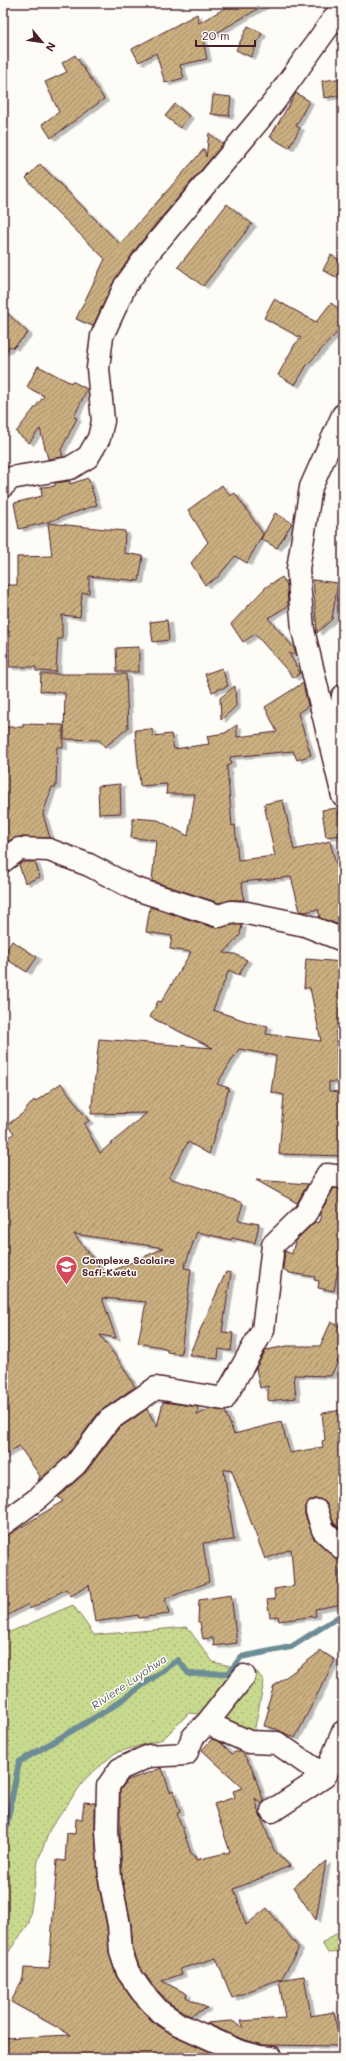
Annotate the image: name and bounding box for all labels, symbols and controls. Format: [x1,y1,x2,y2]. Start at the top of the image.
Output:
north arrow [22,22,62,62]
scale bar [196,22,255,48]
text: 20 m [202,27,230,43]
text: N [43,40,60,54]
school or university icon: Complexe Scolaire Safi-Kwetu [53,1253,79,1286]
place label: Complexe Scolaire Safi-Kwetu [82,1253,175,1279]
water label: Riviere Luyohwa [88,1651,169,1712]

